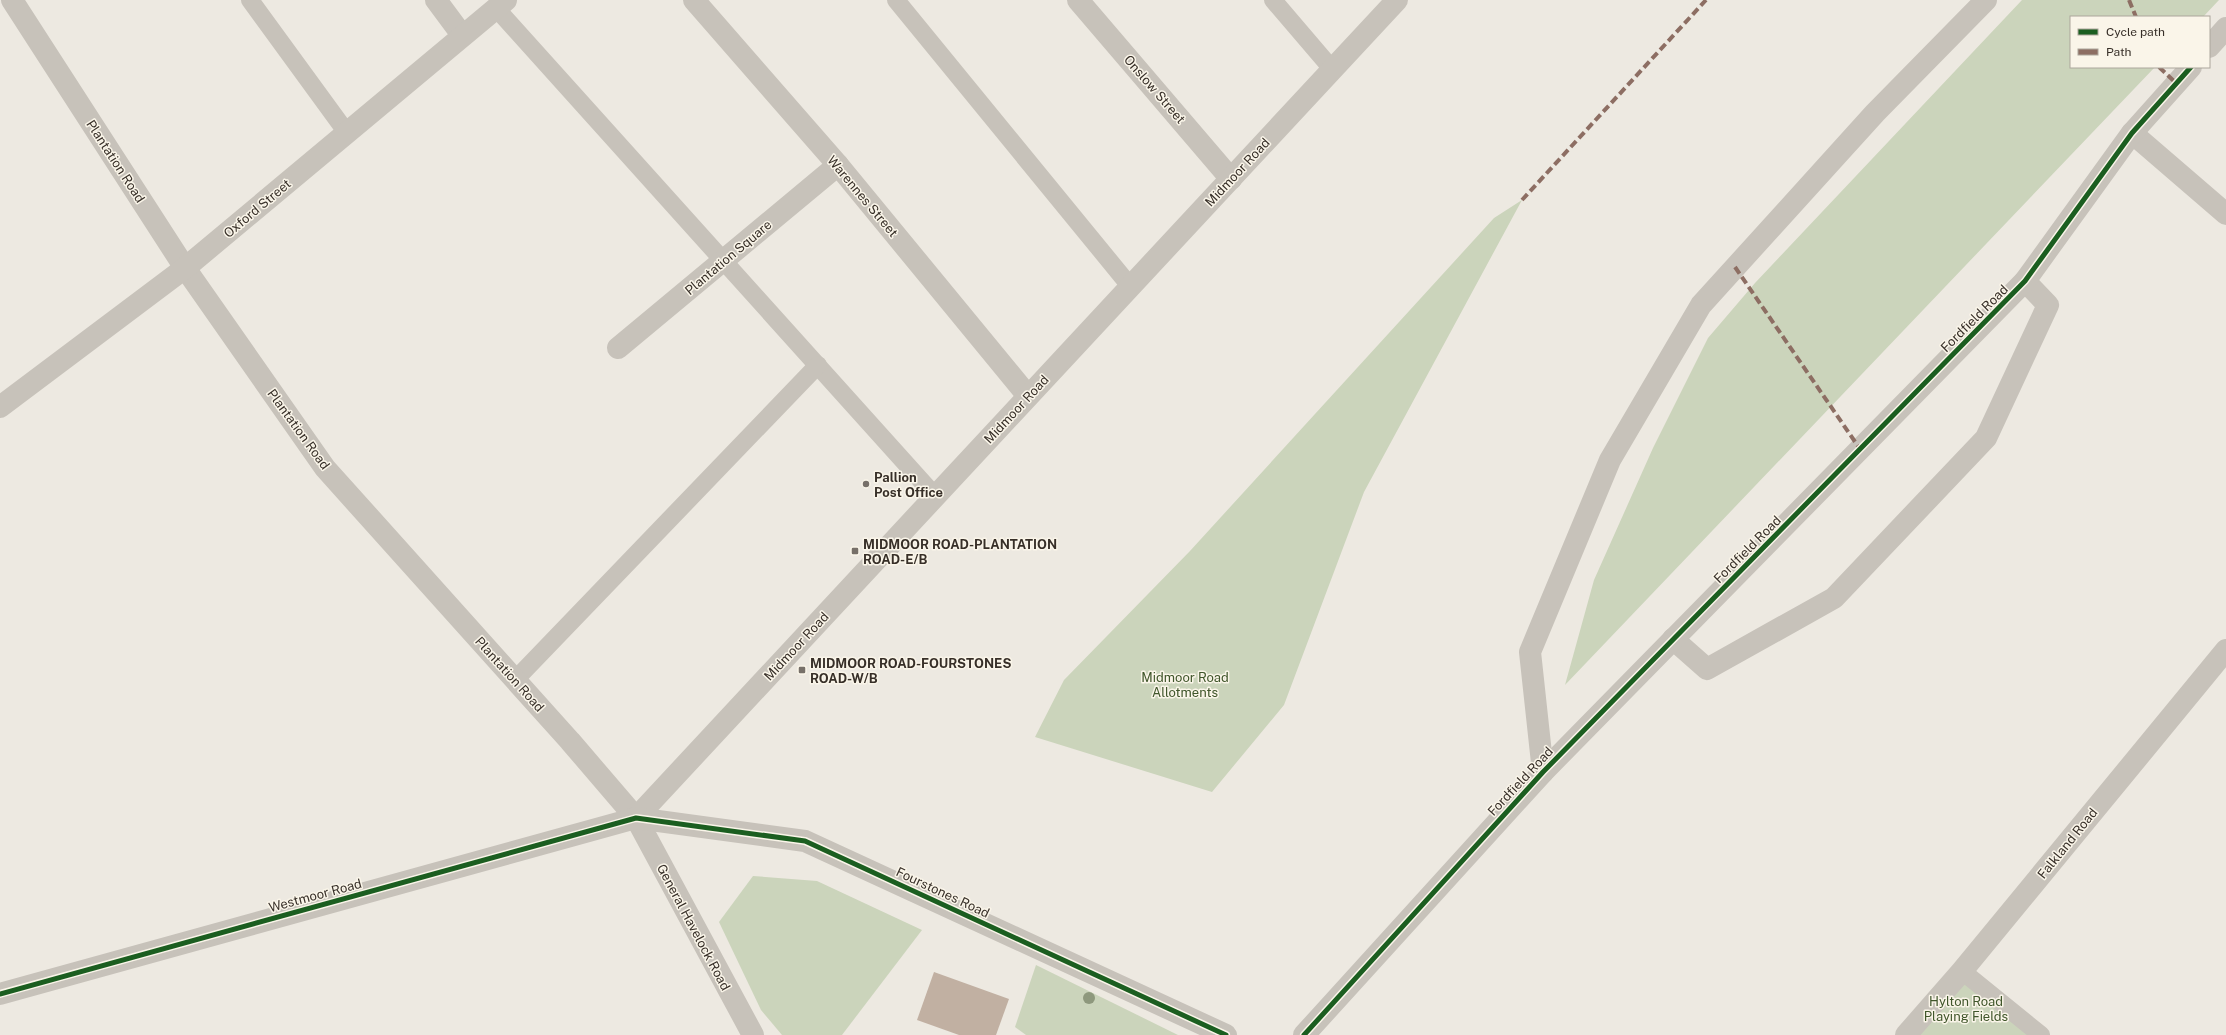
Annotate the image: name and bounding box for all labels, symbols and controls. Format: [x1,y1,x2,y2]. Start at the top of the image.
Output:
legend [2070,16,2210,68]
text: Cycle path [2106,25,2165,39]
text: Path [2106,45,2132,59]
street label: Onslow Street [1121,52,1188,127]
street label: Plantation Road [83,117,148,205]
street label: Midmoor Road [1202,135,1273,209]
street label: Warennes Street [824,153,901,240]
street label: Oxford Street [221,176,294,241]
street label: Plantation Square [682,217,775,298]
street label: Fordfield Road [1938,282,2011,355]
street label: Midmoor Road [981,372,1052,446]
street label: Plantation Road [264,386,333,472]
place label: Pallion Post Office [874,470,943,500]
marker: Pallion Post Office [861,479,871,489]
street label: Fordfield Road [1711,513,1784,586]
place label: MIDMOOR ROAD-PLANTATION ROAD-E/B [863,537,1057,567]
marker: MIDMOOR ROAD-PLANTATION ROAD-E/B [850,546,860,556]
street label: Midmoor Road [761,609,832,683]
street label: Plantation Road [472,634,547,715]
place label: MIDMOOR ROAD-FOURSTONES ROAD-W/B [810,656,1011,686]
marker: MIDMOOR ROAD-FOURSTONES ROAD-W/B [797,665,807,675]
park label: Midmoor Road Allotments [1141,670,1229,700]
street label: Fordfield Road [1485,744,1556,819]
street label: Falkland Road [2034,805,2100,882]
street label: General Havelock Road [654,862,733,993]
street label: Fourstones Road [894,864,992,921]
street label: Westmoor Road [267,876,363,915]
park label: Hylton Road Playing Fields [1924,994,2008,1024]

